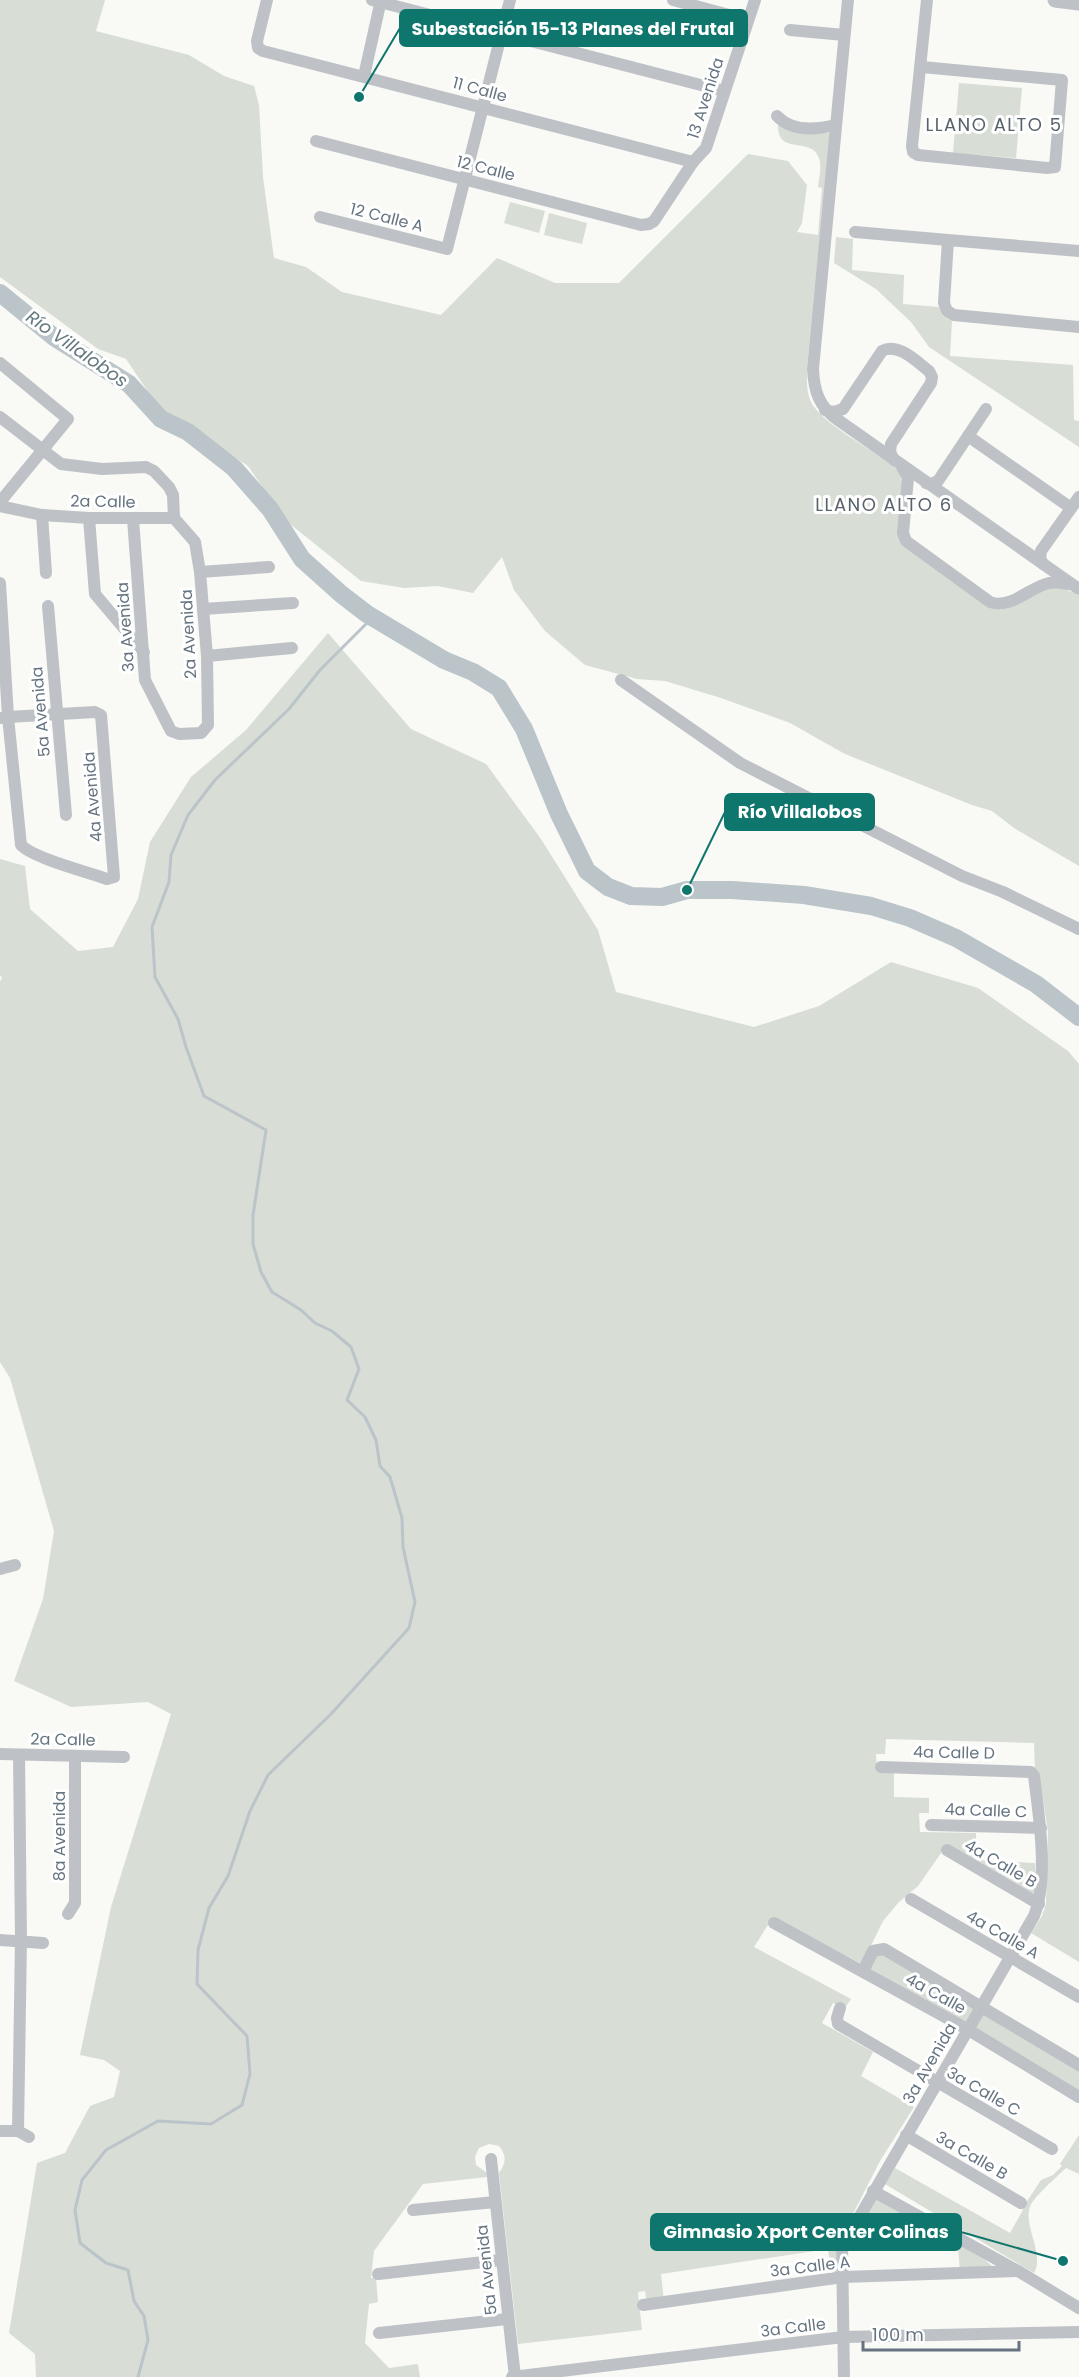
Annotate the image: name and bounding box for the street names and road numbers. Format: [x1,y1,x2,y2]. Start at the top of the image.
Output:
street label: 13 Avenida [682,55,729,142]
street label: 11 Calle [450,71,510,108]
street label: 12 Calle [454,150,518,187]
street label: 12 Calle A [348,197,426,238]
street label: 2a Calle [70,489,136,514]
street label: 3a Avenida [111,581,140,673]
street label: 2a Avenida [175,589,202,679]
street label: 5a Avenida [25,666,56,758]
street label: 4a Avenida [77,751,108,843]
street label: 2a Calle [30,1727,96,1752]
street label: 4a Calle D [913,1740,995,1765]
street label: 8a Avenida [48,1791,71,1881]
street label: 4a Calle C [944,1798,1028,1823]
street label: 4a Calle B [960,1833,1041,1894]
street label: 4a Calle A [962,1904,1044,1965]
street label: 4a Calle [901,1967,970,2020]
street label: 3a Avenida [897,2019,962,2108]
street label: 3a Calle C [942,2061,1025,2122]
street label: 3a Calle B [932,2126,1012,2185]
street label: 5a Avenida [470,2224,503,2316]
street label: 3a Calle A [769,2250,852,2283]
street label: 3a Calle [759,2312,827,2343]

